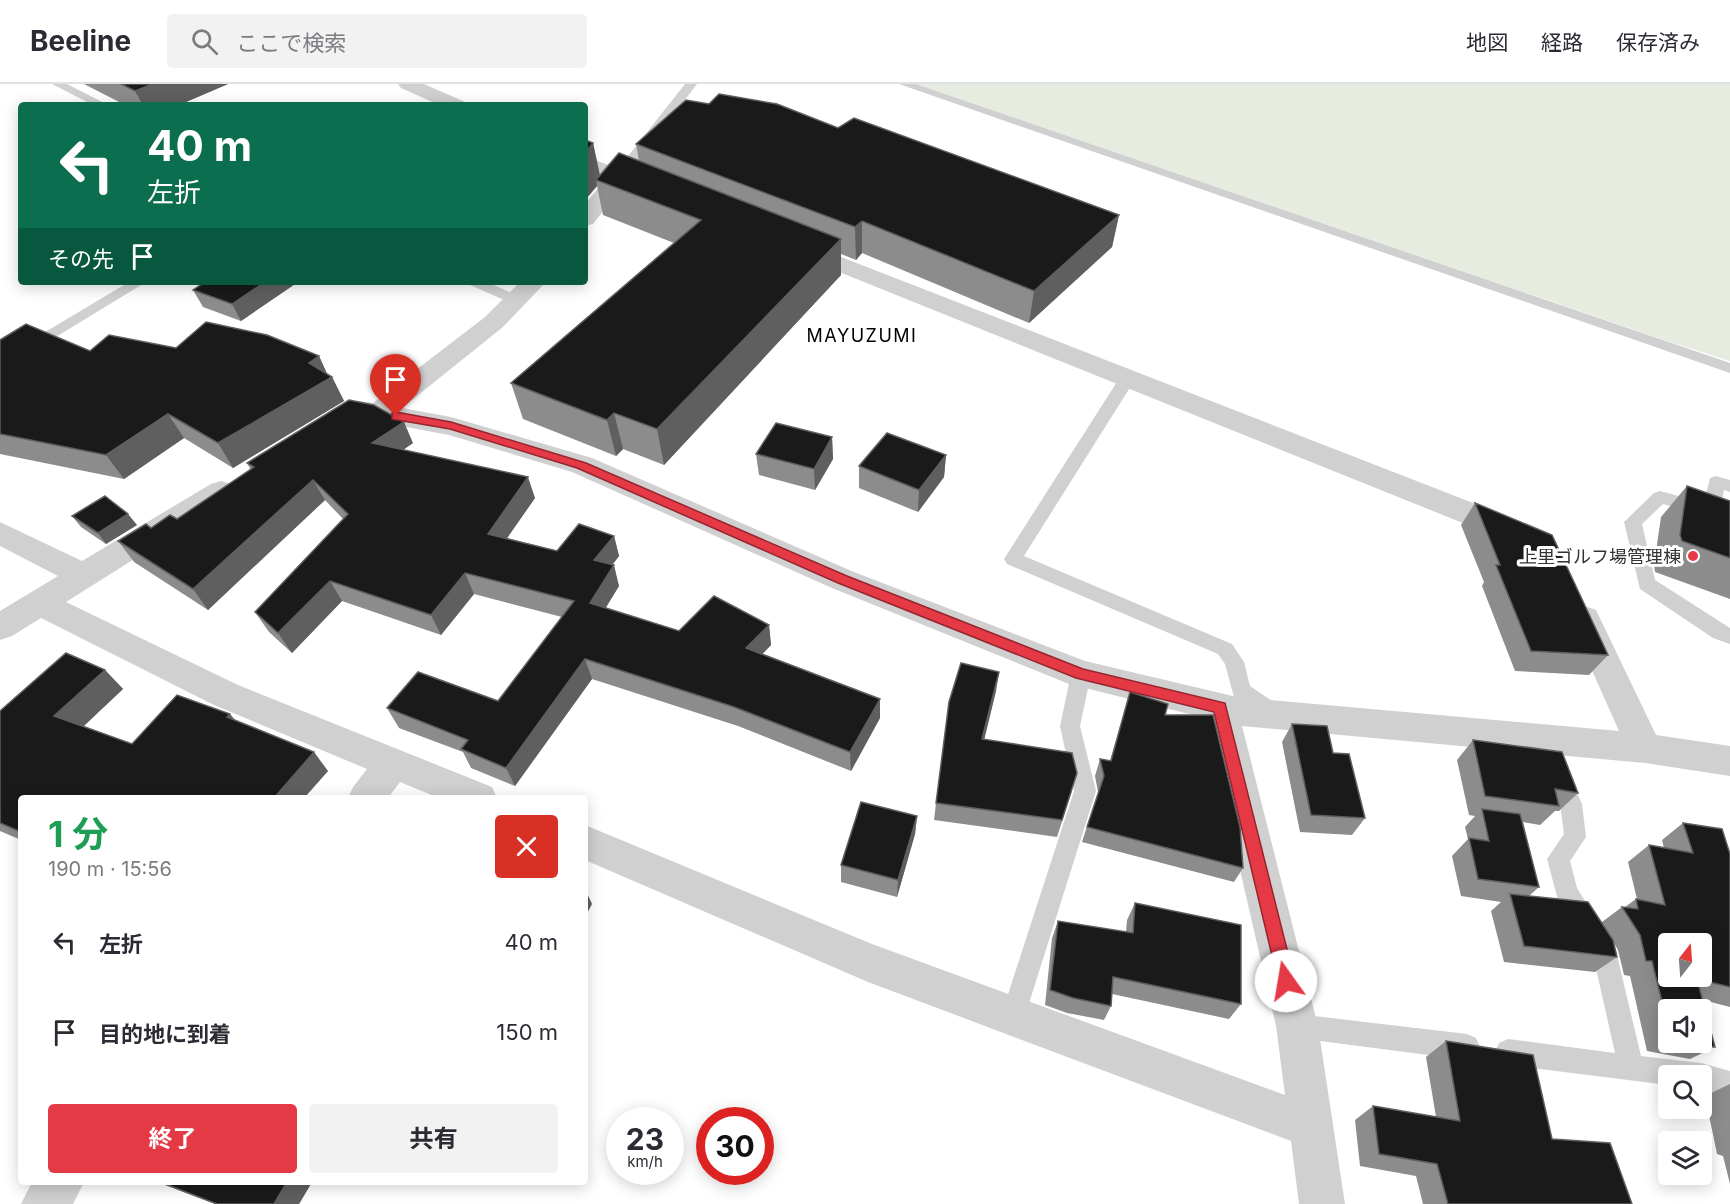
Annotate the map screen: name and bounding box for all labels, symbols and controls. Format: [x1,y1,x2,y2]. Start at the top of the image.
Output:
search box [167,14,587,68]
text: Beeline [30,24,131,58]
icon: search [188,25,221,58]
text: ここで検索 [236,30,346,56]
text: 地図 [1466,30,1508,55]
text: 経路 [1541,30,1583,55]
text: 保存済み [1616,30,1700,55]
text: 40 m [147,120,252,171]
icon: left [48,126,126,204]
text: 左折 [147,176,201,209]
icon: arrive [126,240,159,273]
text: その先 [48,246,114,272]
district label: MAYUZUMI [807,325,917,346]
pin [370,354,421,416]
icon: arrive [379,363,412,396]
place label: 上里ゴルフ場管理棟 [1519,546,1681,567]
marker: 上里ゴルフ場管理棟 [1686,549,1700,563]
text: 1 分 [48,812,108,856]
button: close [495,815,558,878]
text: 190 m · 15:56 [48,857,172,881]
icon: left [48,926,81,959]
text: 40 m [504,929,558,955]
text: 左折 [99,931,143,957]
north arrow [1658,933,1712,987]
map controls [1658,933,1712,1185]
position arrow [1254,949,1318,1013]
button: sound [1658,999,1712,1053]
icon: arrive [48,1016,81,1049]
text: 150 m [496,1019,558,1045]
text: 目的地に到着 [99,1021,231,1047]
button: search [1658,1065,1712,1119]
button: 終了 [48,1104,297,1173]
button: 共有 [309,1104,558,1173]
speed limit sign: 30 [696,1107,774,1185]
text: 23 [626,1121,664,1157]
button: layers [1658,1131,1712,1185]
text: km/h [627,1152,663,1171]

